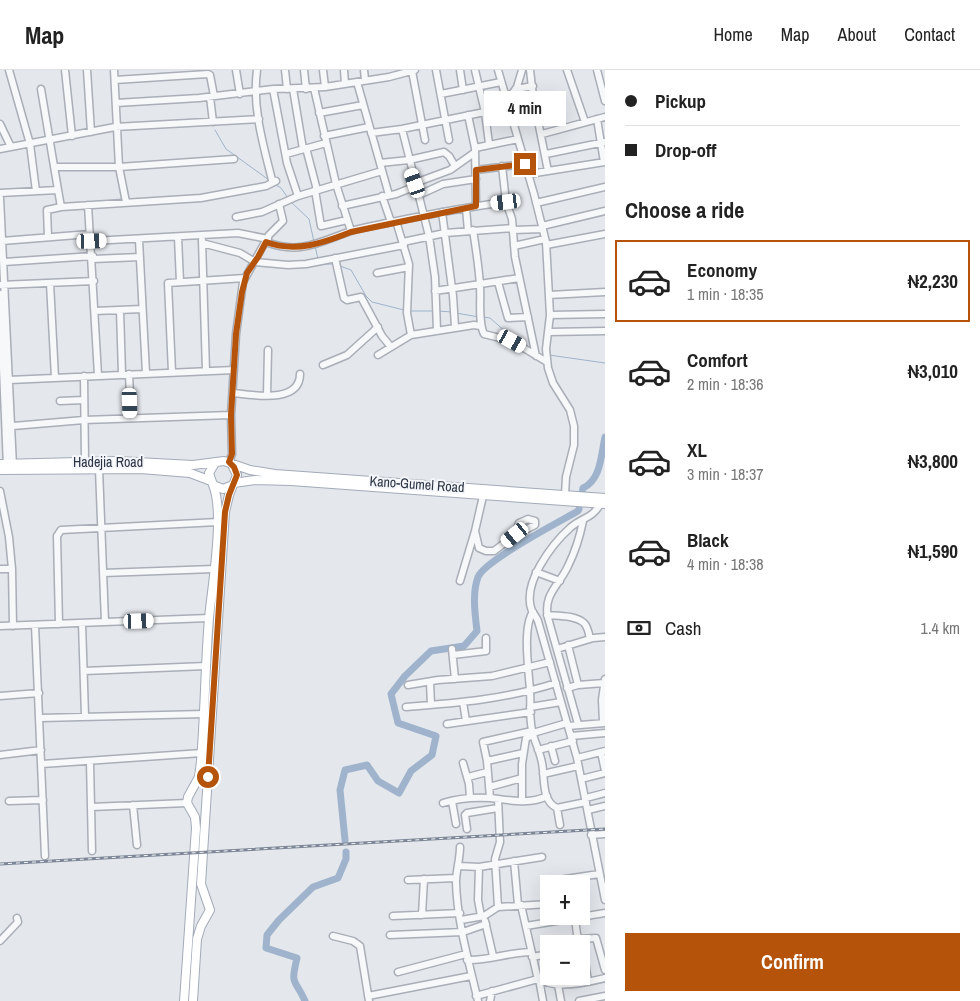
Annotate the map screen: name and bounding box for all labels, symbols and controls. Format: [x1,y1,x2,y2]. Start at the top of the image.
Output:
text: Map [25,19,64,51]
text: Home [713,22,753,47]
text: Map [781,22,810,47]
text: About [838,22,876,47]
text: Contact [904,22,955,47]
text: Pickup [655,88,706,114]
callout: 4 min [484,92,566,126]
text: 4 min [508,97,542,119]
text: Drop-off [655,137,716,163]
route end [514,153,536,175]
car [403,166,426,200]
car [490,193,521,211]
text: Choose a ride [625,195,744,225]
car [76,233,107,249]
text: Economy [687,257,757,283]
icon: car [627,259,672,304]
text: ₦2,230 [908,268,958,294]
text: 1 min · 18:35 [687,283,764,305]
car [495,327,528,355]
text: Comfort [687,347,748,373]
icon: car [627,349,672,394]
text: ₦3,010 [908,358,958,384]
text: 2 min · 18:36 [687,373,764,395]
car [121,388,138,418]
text: XL [687,437,707,463]
icon: car [627,439,672,484]
text: ₦3,800 [908,448,958,474]
street label: Hadejia Road [73,453,143,471]
text: 3 min · 18:37 [687,463,764,485]
street label: Kano-Gumel Road [369,472,465,496]
car [498,520,531,550]
text: Black [687,527,729,553]
icon: car [627,529,672,574]
text: ₦1,590 [908,538,958,564]
text: 4 min · 18:38 [687,553,764,575]
car [123,613,154,629]
icon: cash [625,614,653,642]
text: Cash [665,615,701,641]
text: 1.4 km [921,617,960,639]
route start [197,766,219,788]
map controls [540,875,590,985]
button: + [540,875,590,925]
button: Confirm [625,933,960,991]
button: − [540,935,590,985]

